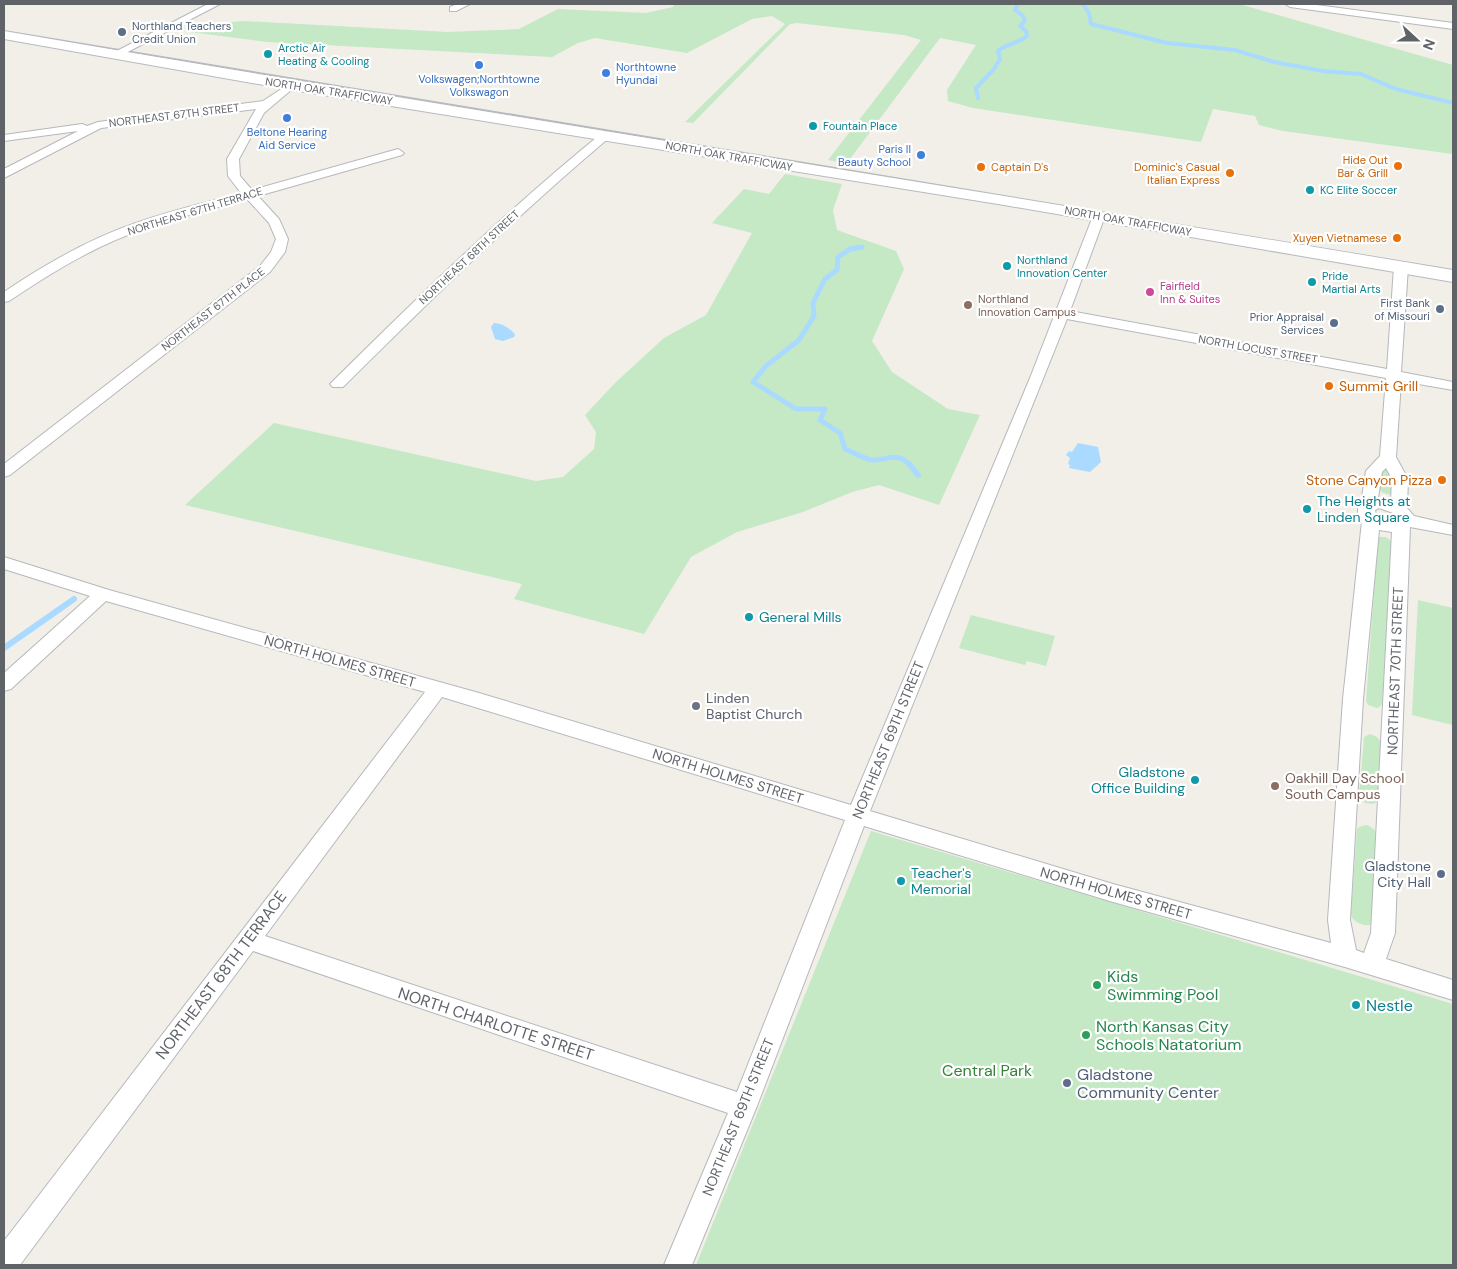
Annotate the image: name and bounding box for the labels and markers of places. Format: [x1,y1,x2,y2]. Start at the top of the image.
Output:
place label: Northland Teachers Credit Union [132,19,231,46]
marker: Northland Teachers Credit Union [116,26,128,38]
place label: Arctic Air Heating & Cooling [278,41,369,68]
marker: Arctic Air Heating & Cooling [262,48,274,60]
marker: Volkswagen;Northtowne Volkswagon [473,59,485,71]
place label: Northtowne Hyundai [616,60,676,87]
marker: Northtowne Hyundai [600,67,612,79]
place label: Volkswagen;Northtowne Volkswagon [418,72,540,99]
marker: Beltone Hearing Aid Service [281,112,293,124]
place label: Fountain Place [823,119,897,133]
marker: Fountain Place [807,120,819,132]
place label: Beltone Hearing Aid Service [247,125,327,152]
place label: Paris II Beauty School [838,142,911,169]
marker: Paris II Beauty School [915,149,927,161]
place label: Hide Out Bar & Grill [1337,153,1388,180]
place label: Captain D's [991,160,1049,174]
place label: Dominic's Casual Italian Express [1134,160,1220,187]
marker: Hide Out Bar & Grill [1392,160,1404,172]
marker: Captain D's [975,161,987,173]
marker: Dominic's Casual Italian Express [1224,167,1236,179]
place label: KC Elite Soccer [1320,183,1397,197]
marker: KC Elite Soccer [1304,184,1316,196]
place label: Xuyen Vietnamese [1293,231,1387,245]
marker: Xuyen Vietnamese [1391,232,1403,244]
place label: Northland Innovation Center [1017,253,1107,280]
marker: Northland Innovation Center [1001,260,1013,272]
place label: Pride Martial Arts [1322,269,1381,296]
marker: Pride Martial Arts [1306,276,1318,288]
place label: Fairfield Inn & Suites [1160,279,1220,306]
marker: Fairfield Inn & Suites [1144,286,1156,298]
place label: Northland Innovation Campus [978,292,1076,319]
place label: First Bank of Missouri [1374,296,1430,323]
marker: Northland Innovation Campus [962,299,974,311]
marker: First Bank of Missouri [1434,303,1446,315]
place label: Prior Appraisal Services [1250,310,1324,337]
marker: Prior Appraisal Services [1328,317,1340,329]
place label: Summit Grill [1339,377,1418,395]
marker: Summit Grill [1323,380,1335,392]
place label: Stone Canyon Pizza [1306,471,1432,489]
marker: Stone Canyon Pizza [1436,474,1448,486]
place label: The Heights at Linden Square [1317,492,1410,526]
marker: The Heights at Linden Square [1301,503,1313,515]
place label: General Mills [759,608,842,626]
marker: General Mills [743,611,755,623]
place label: Linden Baptist Church [706,689,802,723]
marker: Linden Baptist Church [690,700,702,712]
place label: Gladstone Office Building [1091,763,1185,797]
place label: Oakhill Day School South Campus [1285,769,1404,803]
marker: Gladstone Office Building [1189,774,1201,786]
marker: Oakhill Day School South Campus [1269,780,1281,792]
place label: Gladstone City Hall [1365,857,1431,891]
place label: Teacher's Memorial [911,864,972,898]
marker: Gladstone City Hall [1435,868,1447,880]
marker: Teacher's Memorial [895,875,907,887]
place label: Kids Swimming Pool [1107,966,1218,1005]
marker: Kids Swimming Pool [1091,979,1103,991]
place label: Nestle [1366,995,1413,1016]
marker: Nestle [1350,999,1362,1011]
place label: North Kansas City Schools Natatorium [1096,1016,1241,1055]
marker: North Kansas City Schools Natatorium [1080,1029,1092,1041]
place label: Gladstone Community Center [1077,1064,1219,1103]
marker: Gladstone Community Center [1061,1077,1073,1089]

